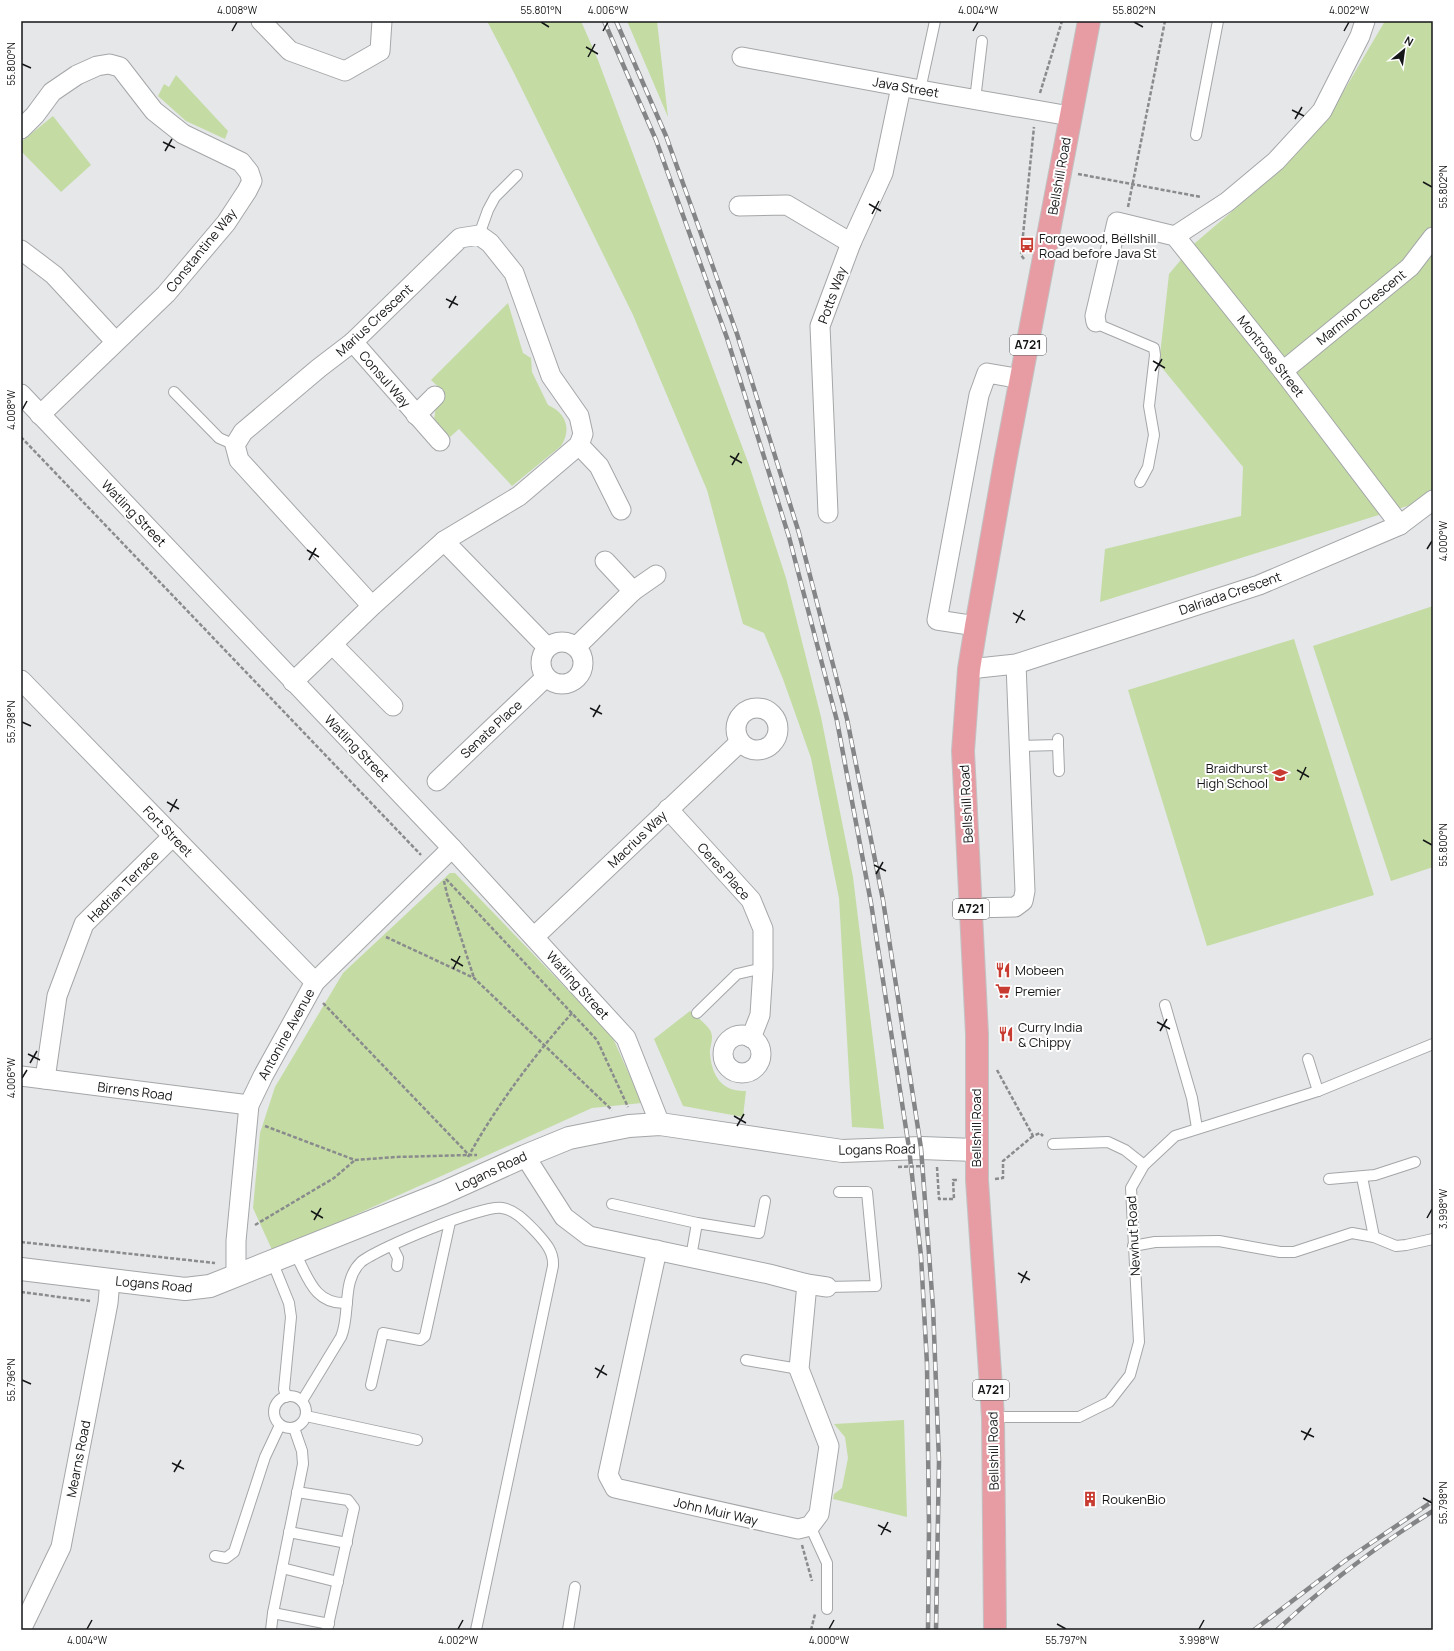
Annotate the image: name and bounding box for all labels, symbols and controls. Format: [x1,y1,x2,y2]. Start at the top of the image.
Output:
text: 4.008°W [217,3,258,17]
text: 55.801°N [520,3,562,17]
text: 4.006°W [588,3,629,17]
text: 4.004°W [958,3,999,17]
text: 55.802°N [1112,3,1156,17]
text: 4.002°W [1329,3,1370,17]
north arrow [1384,30,1424,70]
text: N [1402,32,1416,49]
text: 55.800°N [4,42,18,86]
street label: Java Street [871,72,941,102]
street label: Bellshill Road [1043,136,1075,216]
text: 55.802°N [1436,165,1450,209]
street label: Constantine Way [162,204,241,296]
place label: Forgewood, Bellshill Road before Java St [1039,229,1157,262]
bus stop icon: Forgewood, Bellshill Road before Java St [1018,236,1036,254]
street label: Potts Way [813,264,851,326]
street label: Marmion Crescent [1312,265,1410,349]
street label: Marius Crescent [332,280,416,360]
street label: Montrose Street [1233,311,1309,401]
road number: A721 [1010,335,1046,355]
street label: Consul Way [355,347,415,411]
text: 4.008°W [4,389,18,430]
street label: Watling Street [98,476,170,550]
text: 4.000°W [1436,520,1450,561]
street label: Dalriada Crescent [1176,567,1284,619]
street label: Senate Place [456,695,526,762]
text: 55.798°N [4,701,18,743]
street label: Watling Street [321,711,393,785]
place label: Braidhurst High School [1197,759,1268,792]
street label: Bellshill Road [955,764,977,844]
school or university icon: Braidhurst High School [1271,766,1289,784]
street label: Fort Street [139,801,197,861]
street label: Macrius Way [604,806,670,872]
text: 55.800°N [1436,823,1450,867]
street label: Ceres Place [693,839,755,904]
street label: Hadrian Terrace [83,846,163,926]
road number: A721 [953,899,989,919]
street label: Watling Street [542,947,614,1023]
restaurant icon: Mobeen [994,961,1012,979]
place label: Mobeen [1015,961,1064,979]
supermarket icon: Premier [994,982,1012,1000]
place label: Premier [1015,982,1061,1000]
street label: Antonine Avenue [253,985,319,1083]
place label: Curry India & Chippy [1018,1018,1082,1051]
restaurant icon: Curry India & Chippy [997,1025,1015,1043]
text: 4.006°W [4,1057,18,1098]
street label: Birrens Road [96,1077,174,1105]
street label: Bellshill Road [967,1089,985,1167]
street label: Logans Road [838,1139,916,1159]
street label: Logans Road [452,1147,530,1195]
text: 3.998°W [1436,1188,1450,1229]
street label: Newhut Road [1122,1195,1144,1277]
street label: Logans Road [115,1272,193,1296]
text: 55.796°N [4,1358,18,1401]
road number: A721 [973,1380,1009,1400]
street label: Bellshill Road [983,1411,1003,1491]
street label: Mearns Road [62,1419,94,1499]
text: 55.798°N [1436,1482,1450,1524]
building icon: RoukenBio [1081,1490,1099,1508]
place label: RoukenBio [1102,1490,1166,1508]
street label: John Muir Way [672,1493,760,1529]
text: 4.004°W [67,1633,108,1647]
text: 4.002°W [438,1633,479,1647]
text: 4.000°W [809,1633,850,1647]
text: 55.797°N [1045,1633,1087,1647]
text: 3.998°W [1179,1633,1220,1647]

